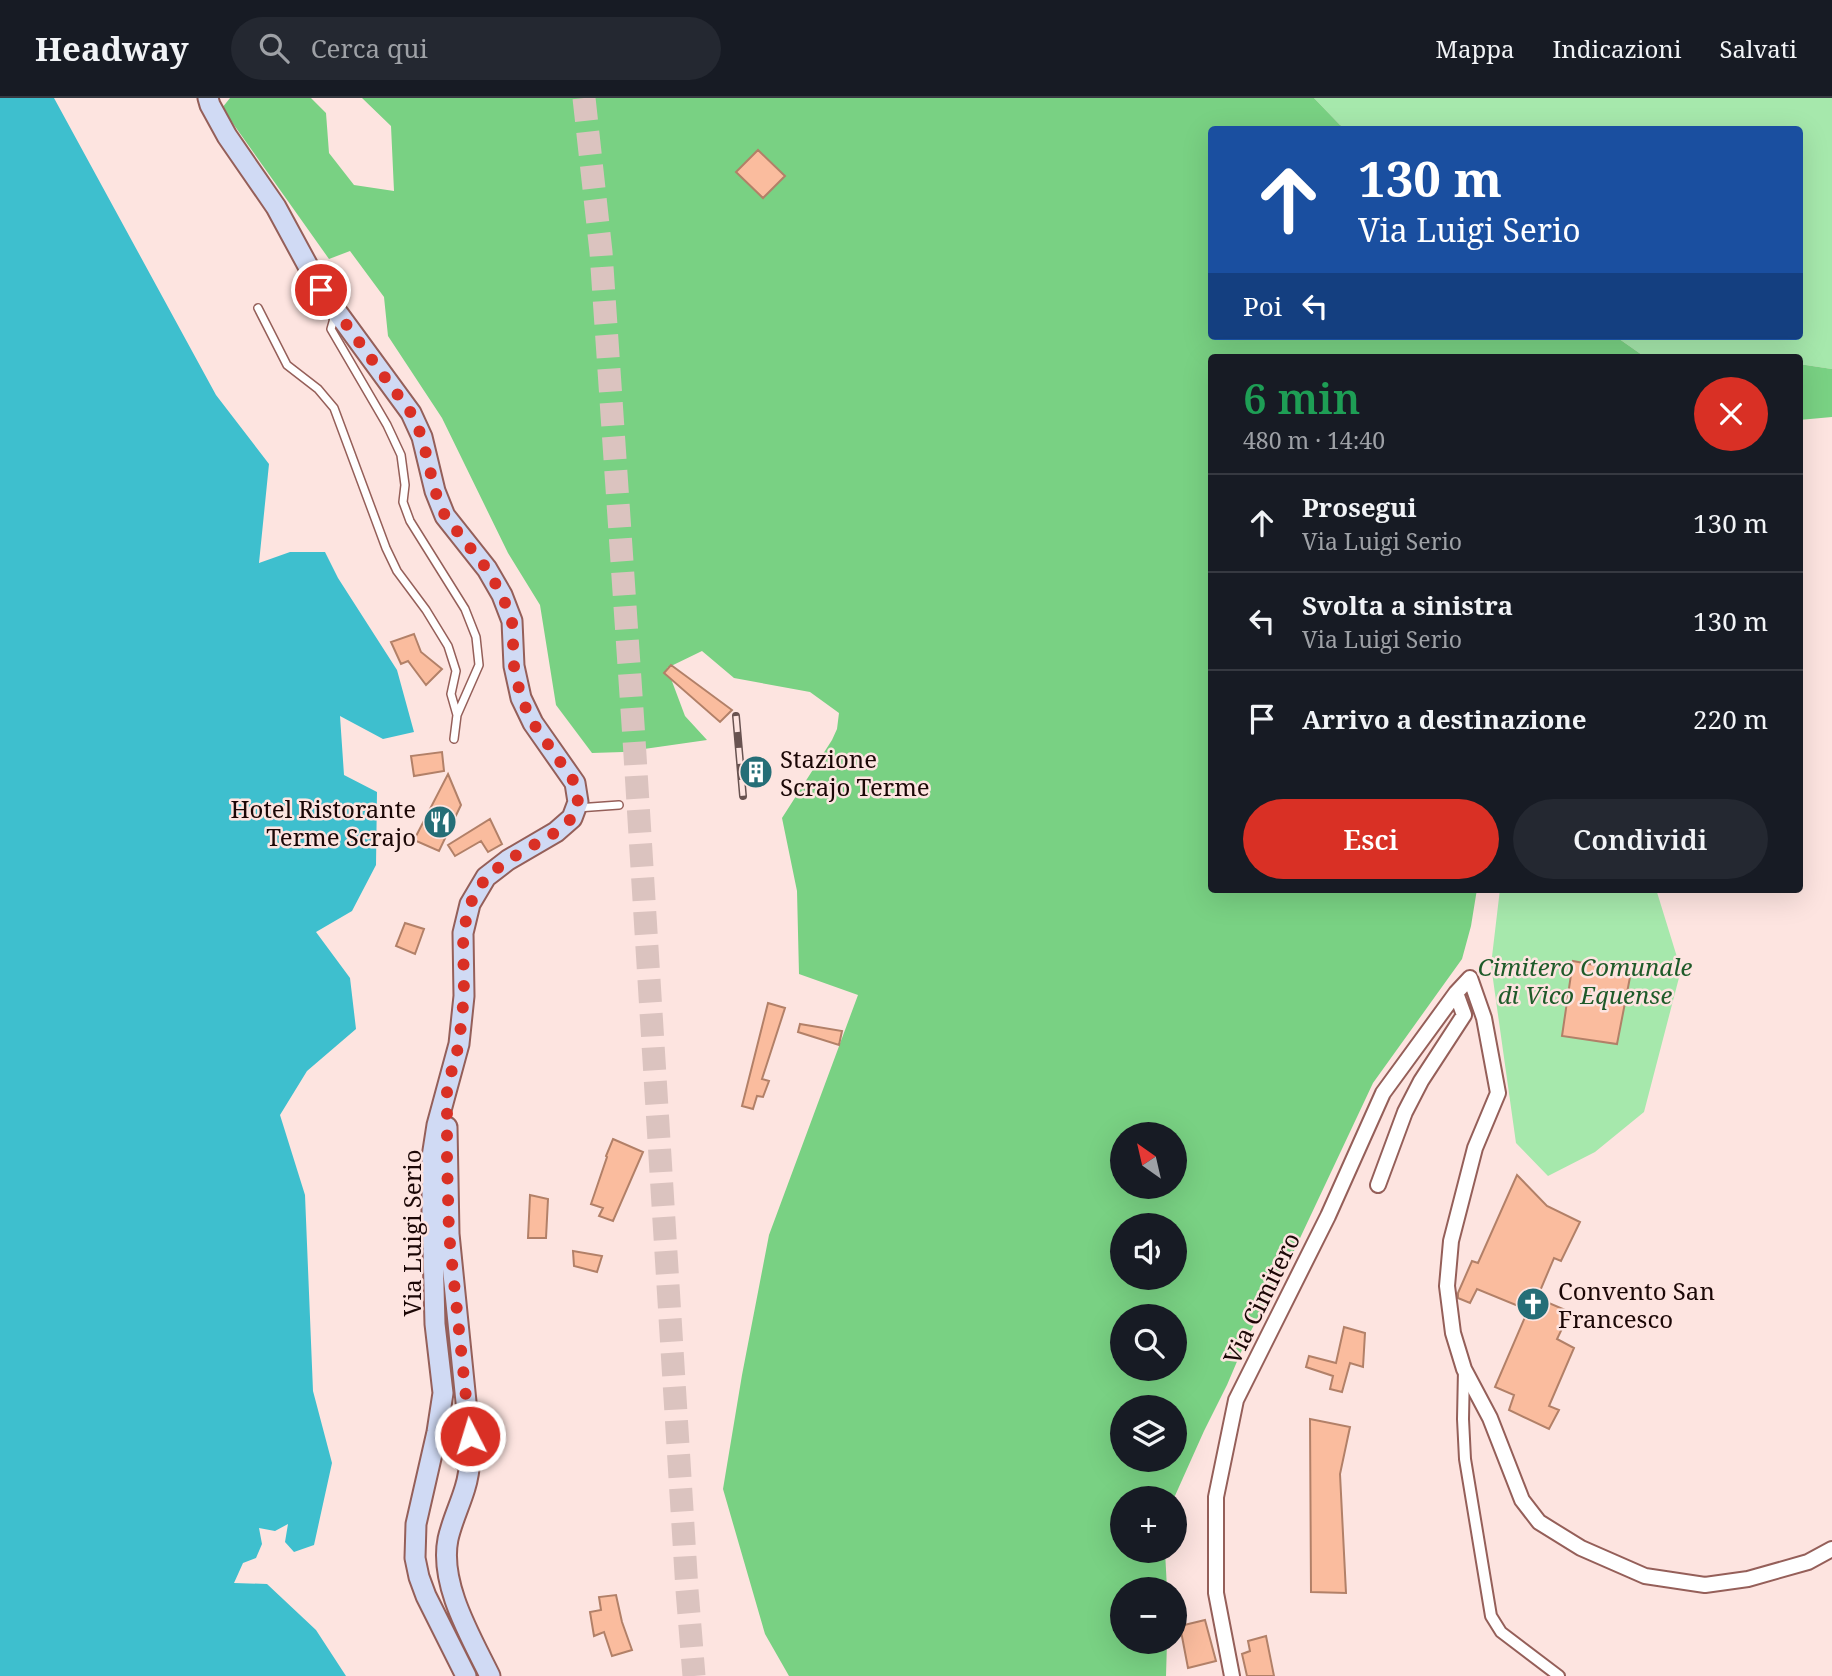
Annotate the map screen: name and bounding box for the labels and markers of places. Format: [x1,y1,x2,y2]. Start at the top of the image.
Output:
pin [291,260,351,320]
place label: Stazione Scrajo Terme [780,742,930,803]
building icon: Stazione Scrajo Terme [737,753,775,791]
place label: Hotel Ristorante Terme Scrajo [231,792,416,853]
restaurant icon: Hotel Ristorante Terme Scrajo [421,803,459,841]
place label: Convento San Francesco [1558,1274,1715,1335]
church icon: Convento San Francesco [1514,1285,1552,1323]

